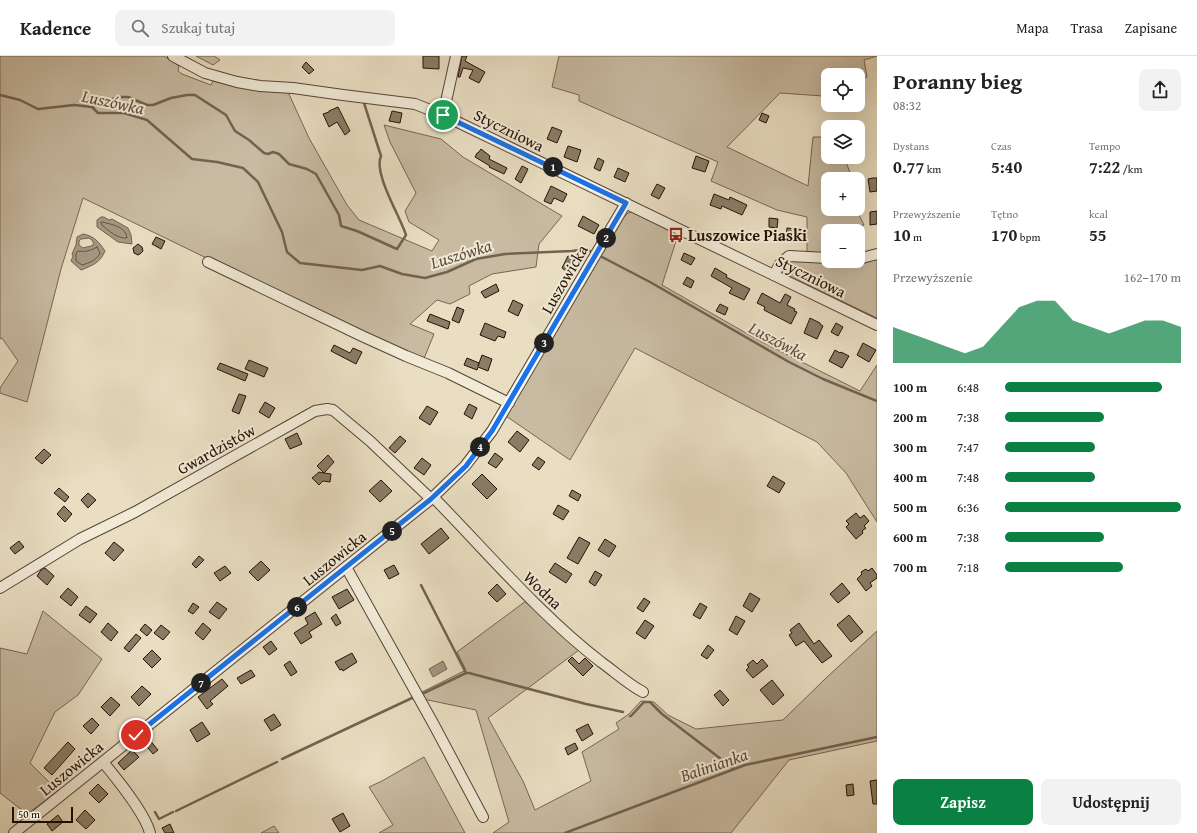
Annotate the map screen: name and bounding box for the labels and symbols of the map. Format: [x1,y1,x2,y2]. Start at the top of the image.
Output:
water label: Luszówka [79,83,147,120]
pin [426,98,460,132]
street label: Styczniowa [470,103,549,158]
pin: 1 [543,157,563,177]
place label: Luszowice Piaski [688,223,807,247]
bus stop icon: Luszowice Piaski [667,226,685,244]
pin: 2 [596,228,616,248]
water label: Luszówka [426,232,495,275]
street label: Luszowicka [535,240,594,318]
street label: Styczniowa [772,249,851,304]
water label: Luszówka [744,314,812,366]
pin: 3 [534,333,554,353]
street label: Gwardzistów [173,417,260,480]
pin: 4 [470,437,490,457]
pin: 5 [382,521,402,541]
street label: Luszowicka [297,524,371,591]
street label: Wodna [518,565,568,615]
pin: 6 [287,597,307,617]
pin: 7 [191,673,211,693]
pin [119,718,153,752]
street label: Luszowicka [34,734,108,801]
water label: Balinianka [676,741,751,788]
scale bar [12,805,73,824]

